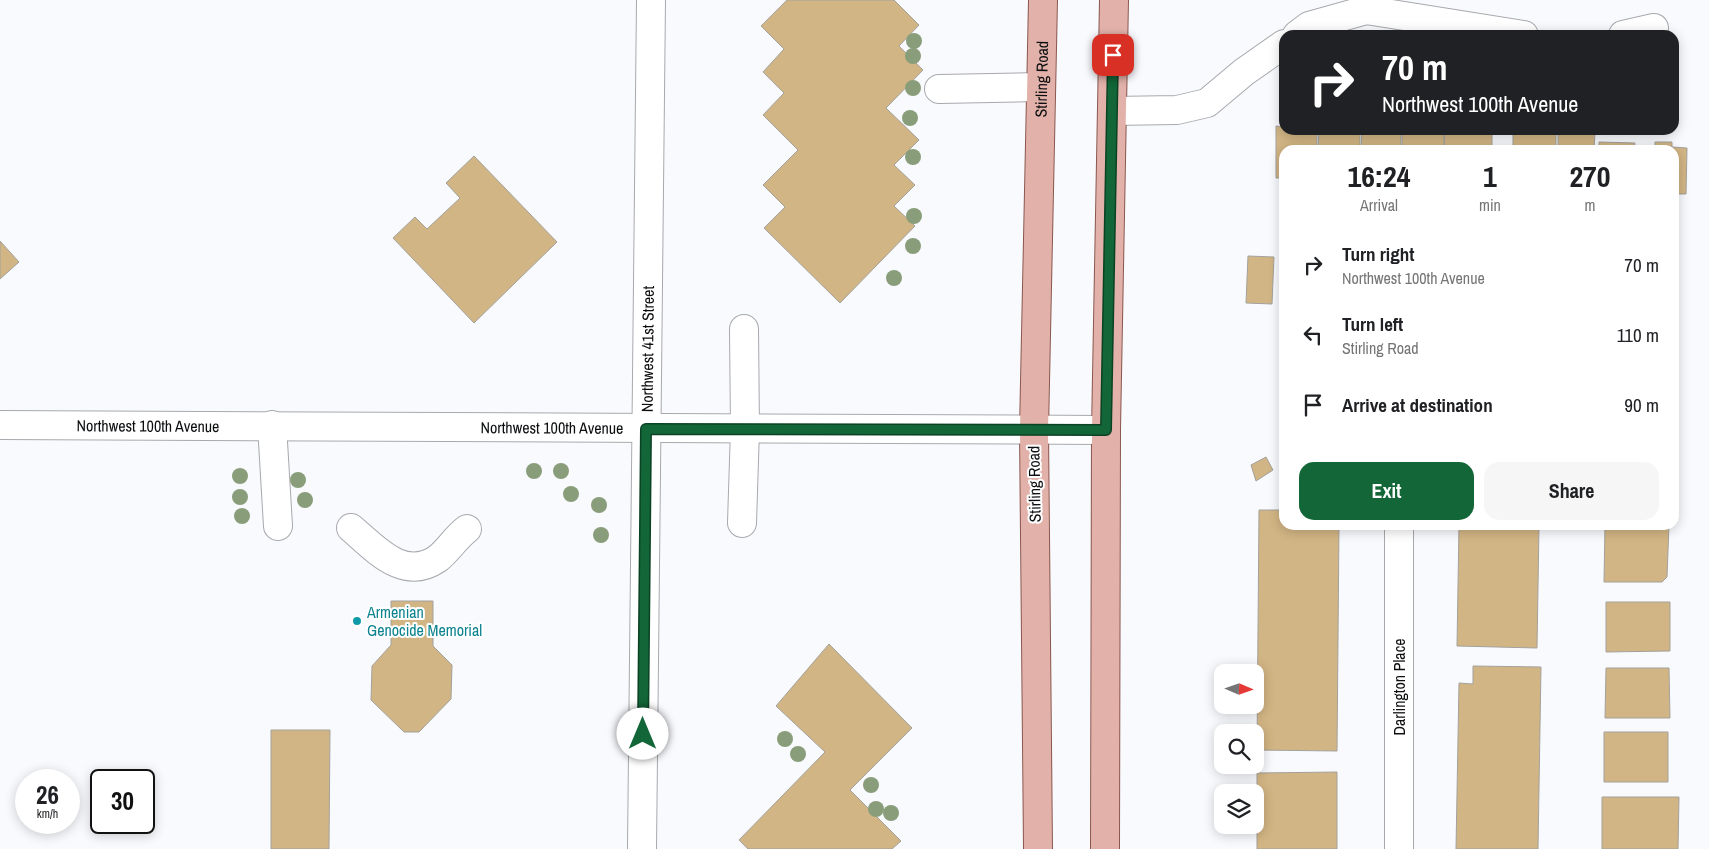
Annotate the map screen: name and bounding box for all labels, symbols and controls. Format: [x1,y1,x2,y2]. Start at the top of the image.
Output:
pin [1092,34,1134,76]
street label: Stirling Road [1030,41,1053,118]
icon: arrive [1099,41,1127,69]
text: 70 m [1382,44,1447,91]
icon: right [1299,50,1364,115]
text: Northwest 100th Avenue [1382,89,1578,119]
text: 16:24 [1348,156,1410,196]
text: 1 [1483,156,1497,196]
text: 270 [1569,156,1610,196]
text: Arrival [1360,194,1398,216]
text: min [1479,194,1501,216]
text: m [1584,194,1595,216]
text: Turn right [1342,241,1414,267]
icon: right [1299,251,1327,279]
text: 70 m [1624,252,1659,278]
text: Northwest 100th Avenue [1342,267,1485,289]
street label: Northwest 41st Street [636,285,659,412]
text: Turn left [1342,311,1403,337]
icon: left [1299,321,1327,349]
text: 110 m [1617,322,1659,348]
text: Stirling Road [1342,337,1419,359]
icon: arrive [1299,391,1327,419]
text: Arrive at destination [1342,392,1493,418]
text: 90 m [1624,392,1659,418]
street label: Northwest 100th Avenue [77,414,219,437]
street label: Northwest 100th Avenue [481,416,623,439]
street label: Stirling Road [1022,446,1046,522]
button: Exit [1299,462,1474,520]
button: Share [1484,462,1659,520]
place label: Armenian Genocide Memorial [366,601,482,641]
marker: Armenian Genocide Memorial [351,615,363,627]
street label: Darlington Place [1388,639,1410,736]
north arrow [1214,664,1264,714]
map controls [1214,664,1264,834]
position arrow [616,707,668,759]
button: search [1214,724,1264,774]
speed limit sign: 30 [90,769,155,834]
text: 26 [36,778,59,812]
button: layers [1214,784,1264,834]
text: km/h [37,806,58,822]

